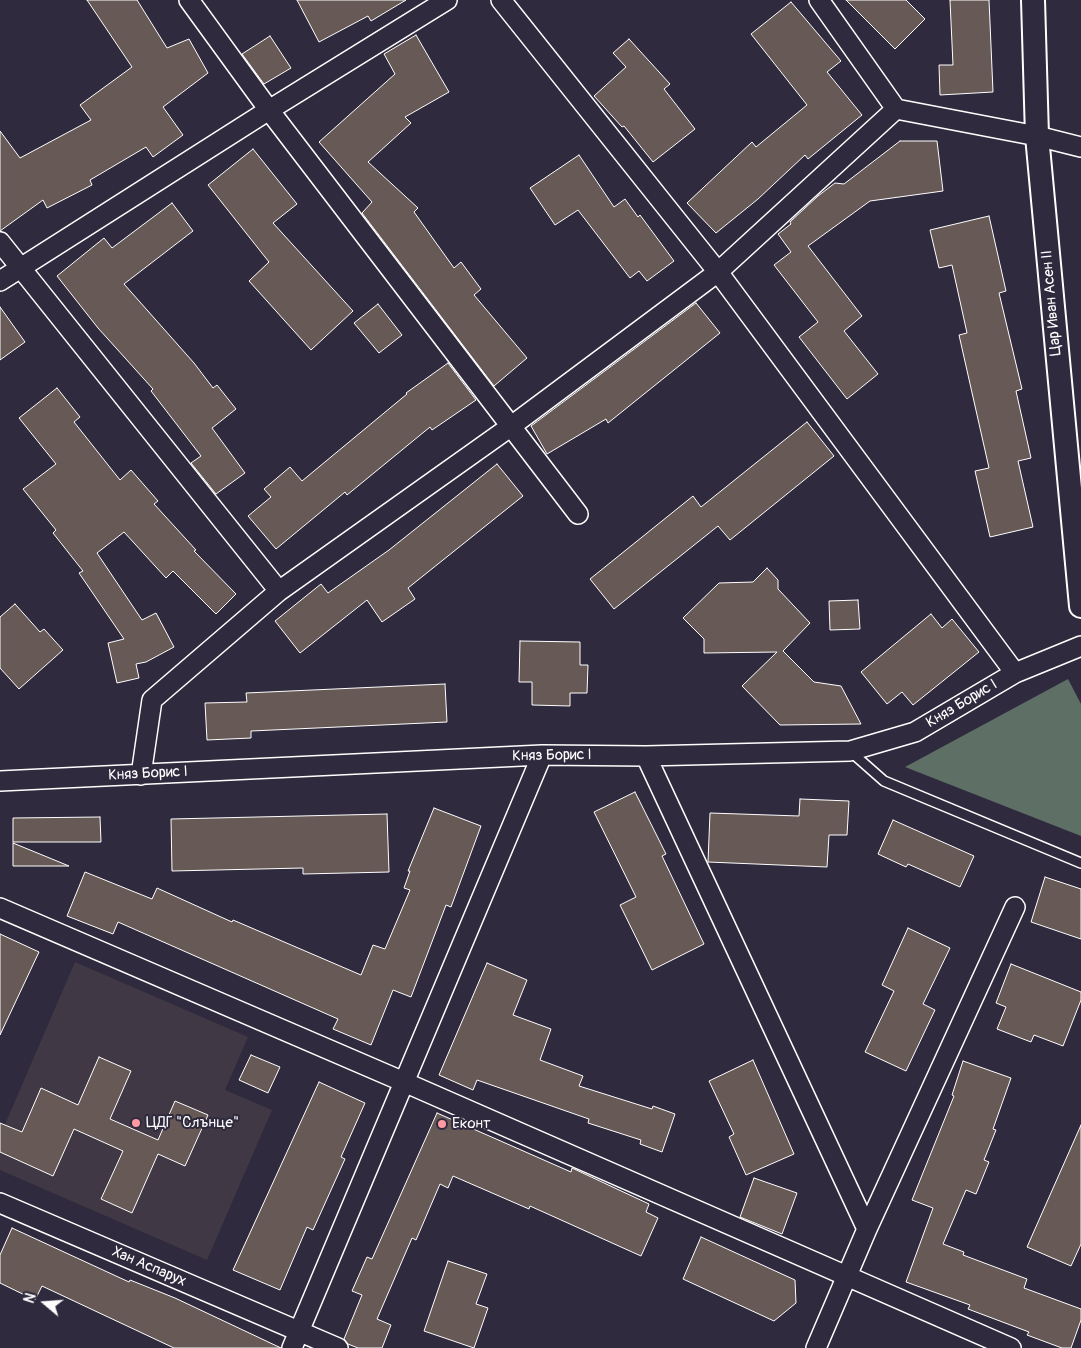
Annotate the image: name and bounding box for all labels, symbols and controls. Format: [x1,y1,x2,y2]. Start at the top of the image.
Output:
street label: Цар Иван Асен II [1038,249,1066,357]
street label: Княз Борис I [923,676,1001,732]
street label: Княз Борис I [512,746,592,766]
street label: Княз Борис I [108,763,188,785]
place label: ЦДГ "Слънце" [146,1114,239,1132]
place label: Еконт [452,1115,491,1133]
marker: ЦДГ "Слънце" [130,1117,142,1129]
marker: Еконт [436,1118,448,1130]
street label: Хан Аспарух [109,1243,189,1291]
north arrow [20,1278,70,1328]
text: N [21,1291,40,1305]

